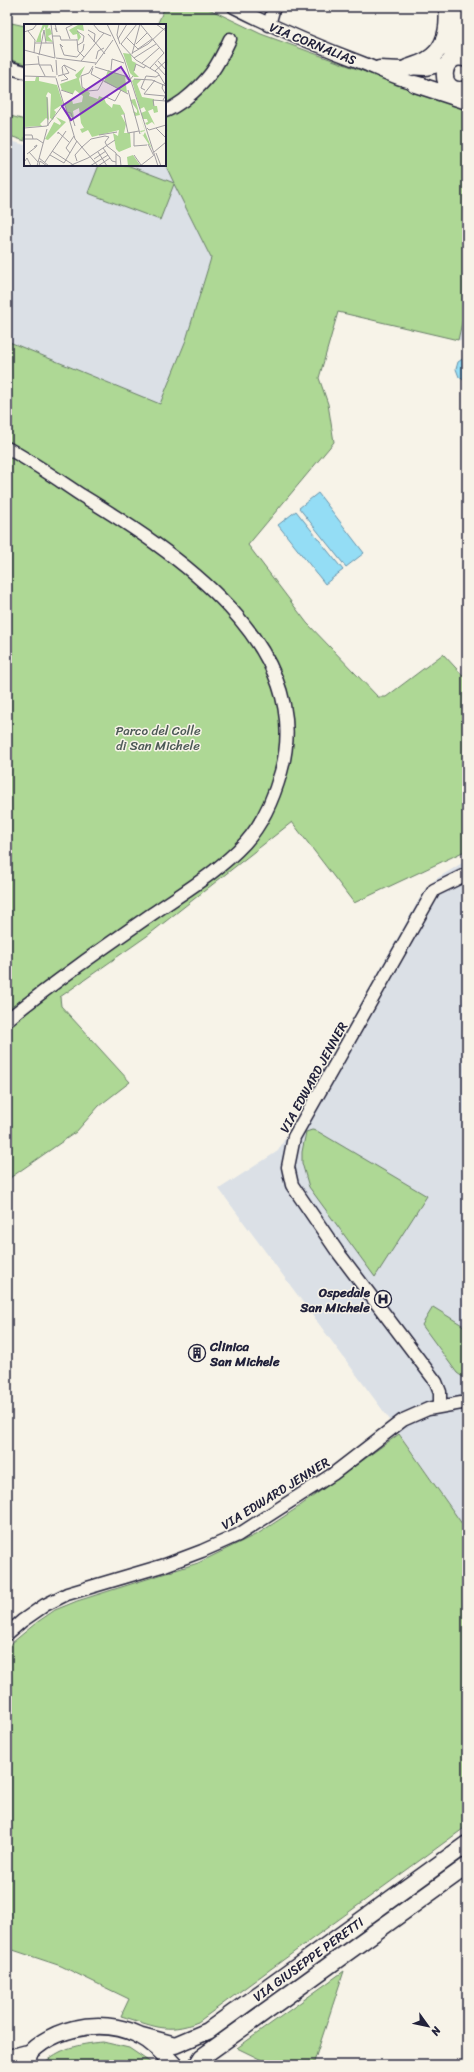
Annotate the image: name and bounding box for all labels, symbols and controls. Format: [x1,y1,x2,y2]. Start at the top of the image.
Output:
street label: VIA CORNALIAS [266,16,360,71]
inset map [24,24,166,166]
park label: Parco del Colle di San Michele [115,719,201,757]
street label: VIA EDWARD JENNER [273,1017,354,1137]
place label: Ospedale San Michele [299,1281,371,1319]
hospital icon: Ospedale San Michele [373,1289,393,1309]
place label: Clinica San Michele [209,1335,280,1373]
building icon: Clinica San Michele [187,1343,207,1363]
street label: VIA EDWARD JENNER [217,1451,334,1536]
street label: VIA GIUSEPPE PERETTI [248,1911,369,2008]
north arrow [408,2006,448,2046]
text: N [426,2022,447,2040]

